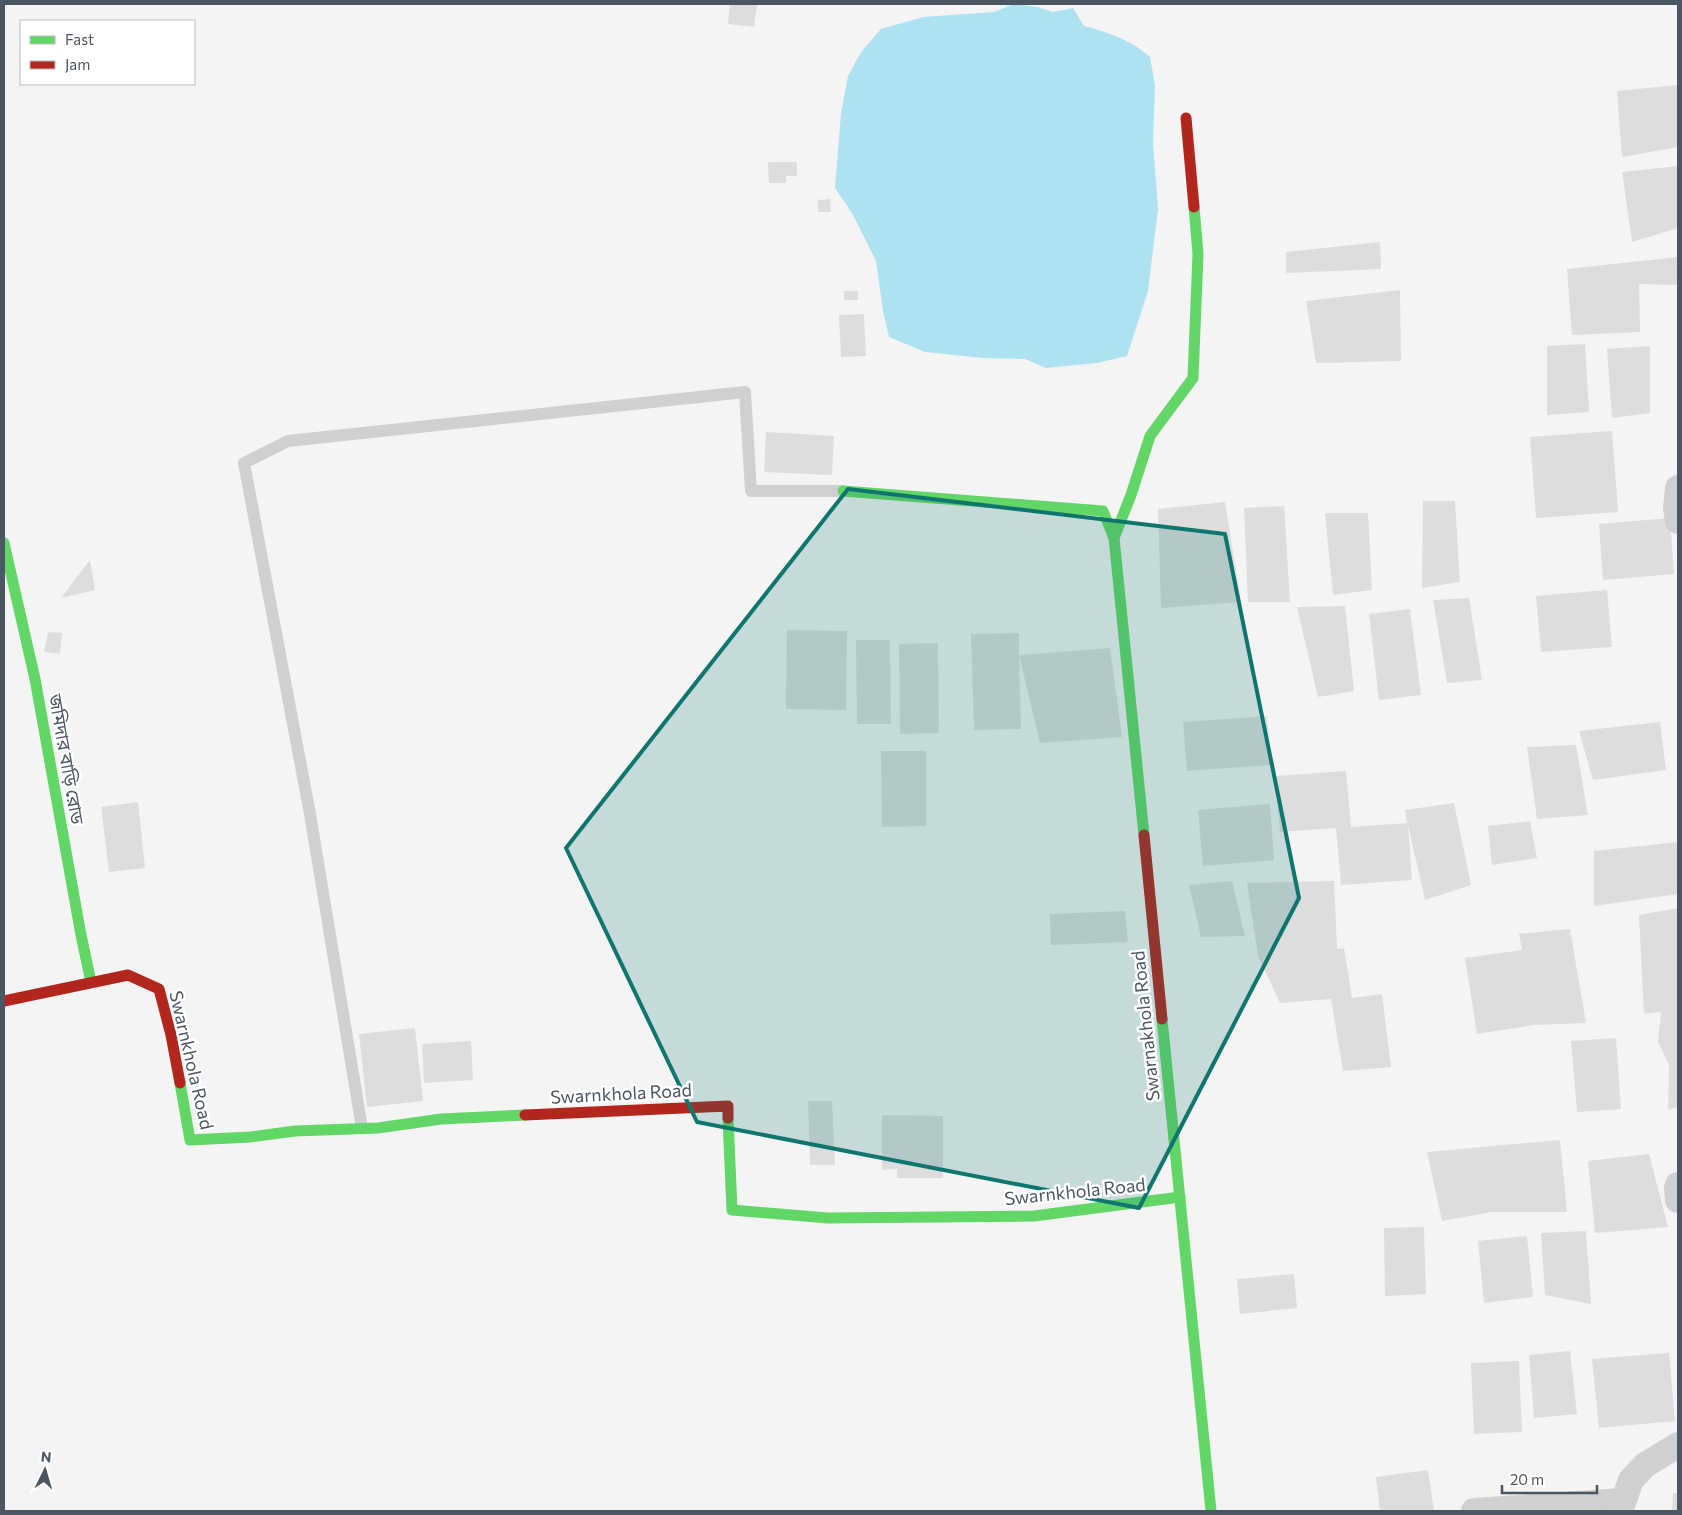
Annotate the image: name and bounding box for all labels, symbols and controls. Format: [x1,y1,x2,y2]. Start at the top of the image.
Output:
legend [20,20,195,85]
text: Fast [65,30,94,48]
text: Jam [65,55,90,73]
street label: জমিদার বাড়ি রোড [45,691,89,826]
street label: Swarnakhola Road [1126,950,1164,1102]
street label: Swarnkhola Road [165,989,219,1131]
street label: Swarnkhola Road [550,1078,692,1108]
street label: Swarnkhola Road [1003,1173,1147,1209]
north arrow [20,1445,70,1495]
text: N [40,1448,52,1465]
scale bar [1502,1462,1597,1494]
text: 20 m [1510,1470,1544,1488]

